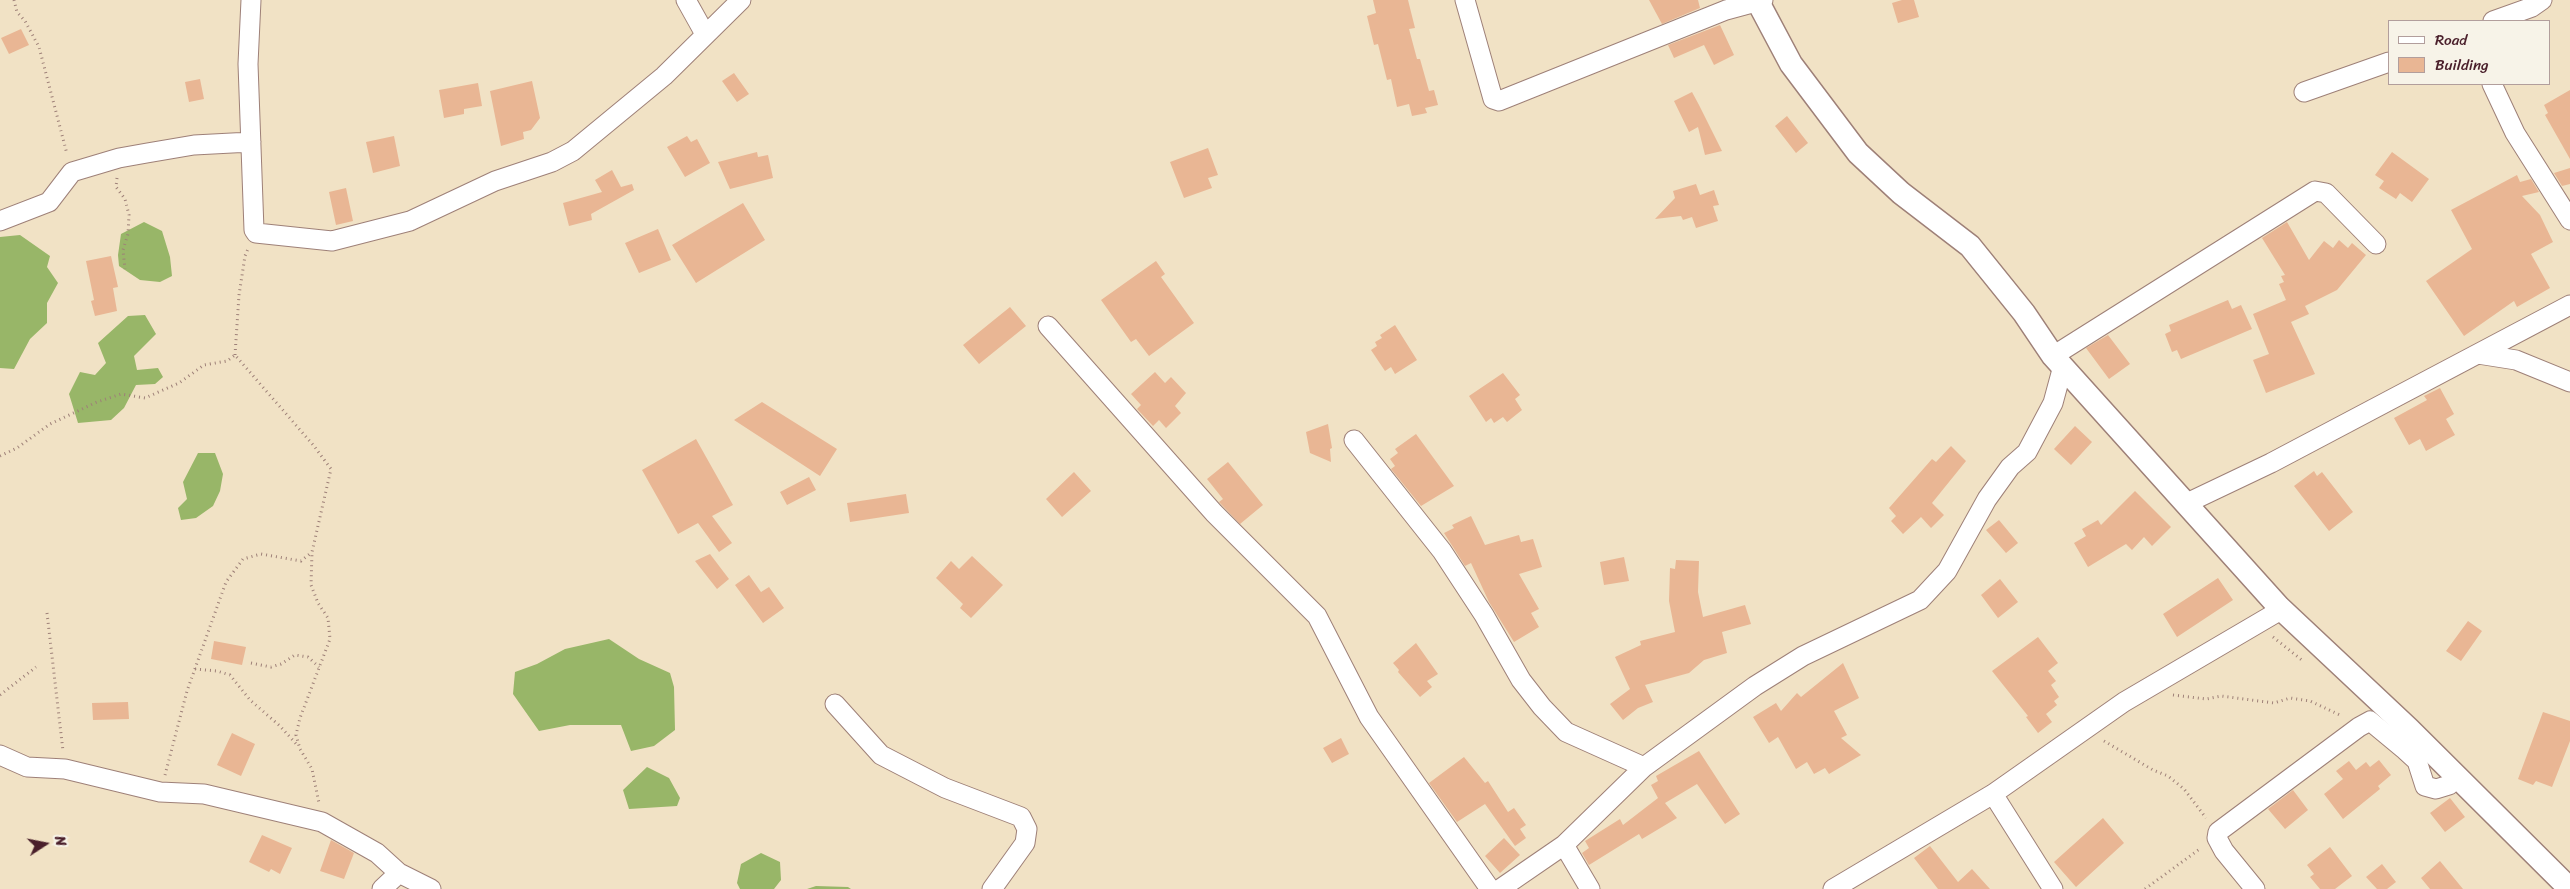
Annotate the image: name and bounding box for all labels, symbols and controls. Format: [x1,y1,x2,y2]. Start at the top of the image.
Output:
legend [2388,20,2550,85]
text: Road [2435,27,2467,53]
text: Building [2435,52,2489,78]
north arrow [20,819,70,869]
text: N [47,834,73,848]

